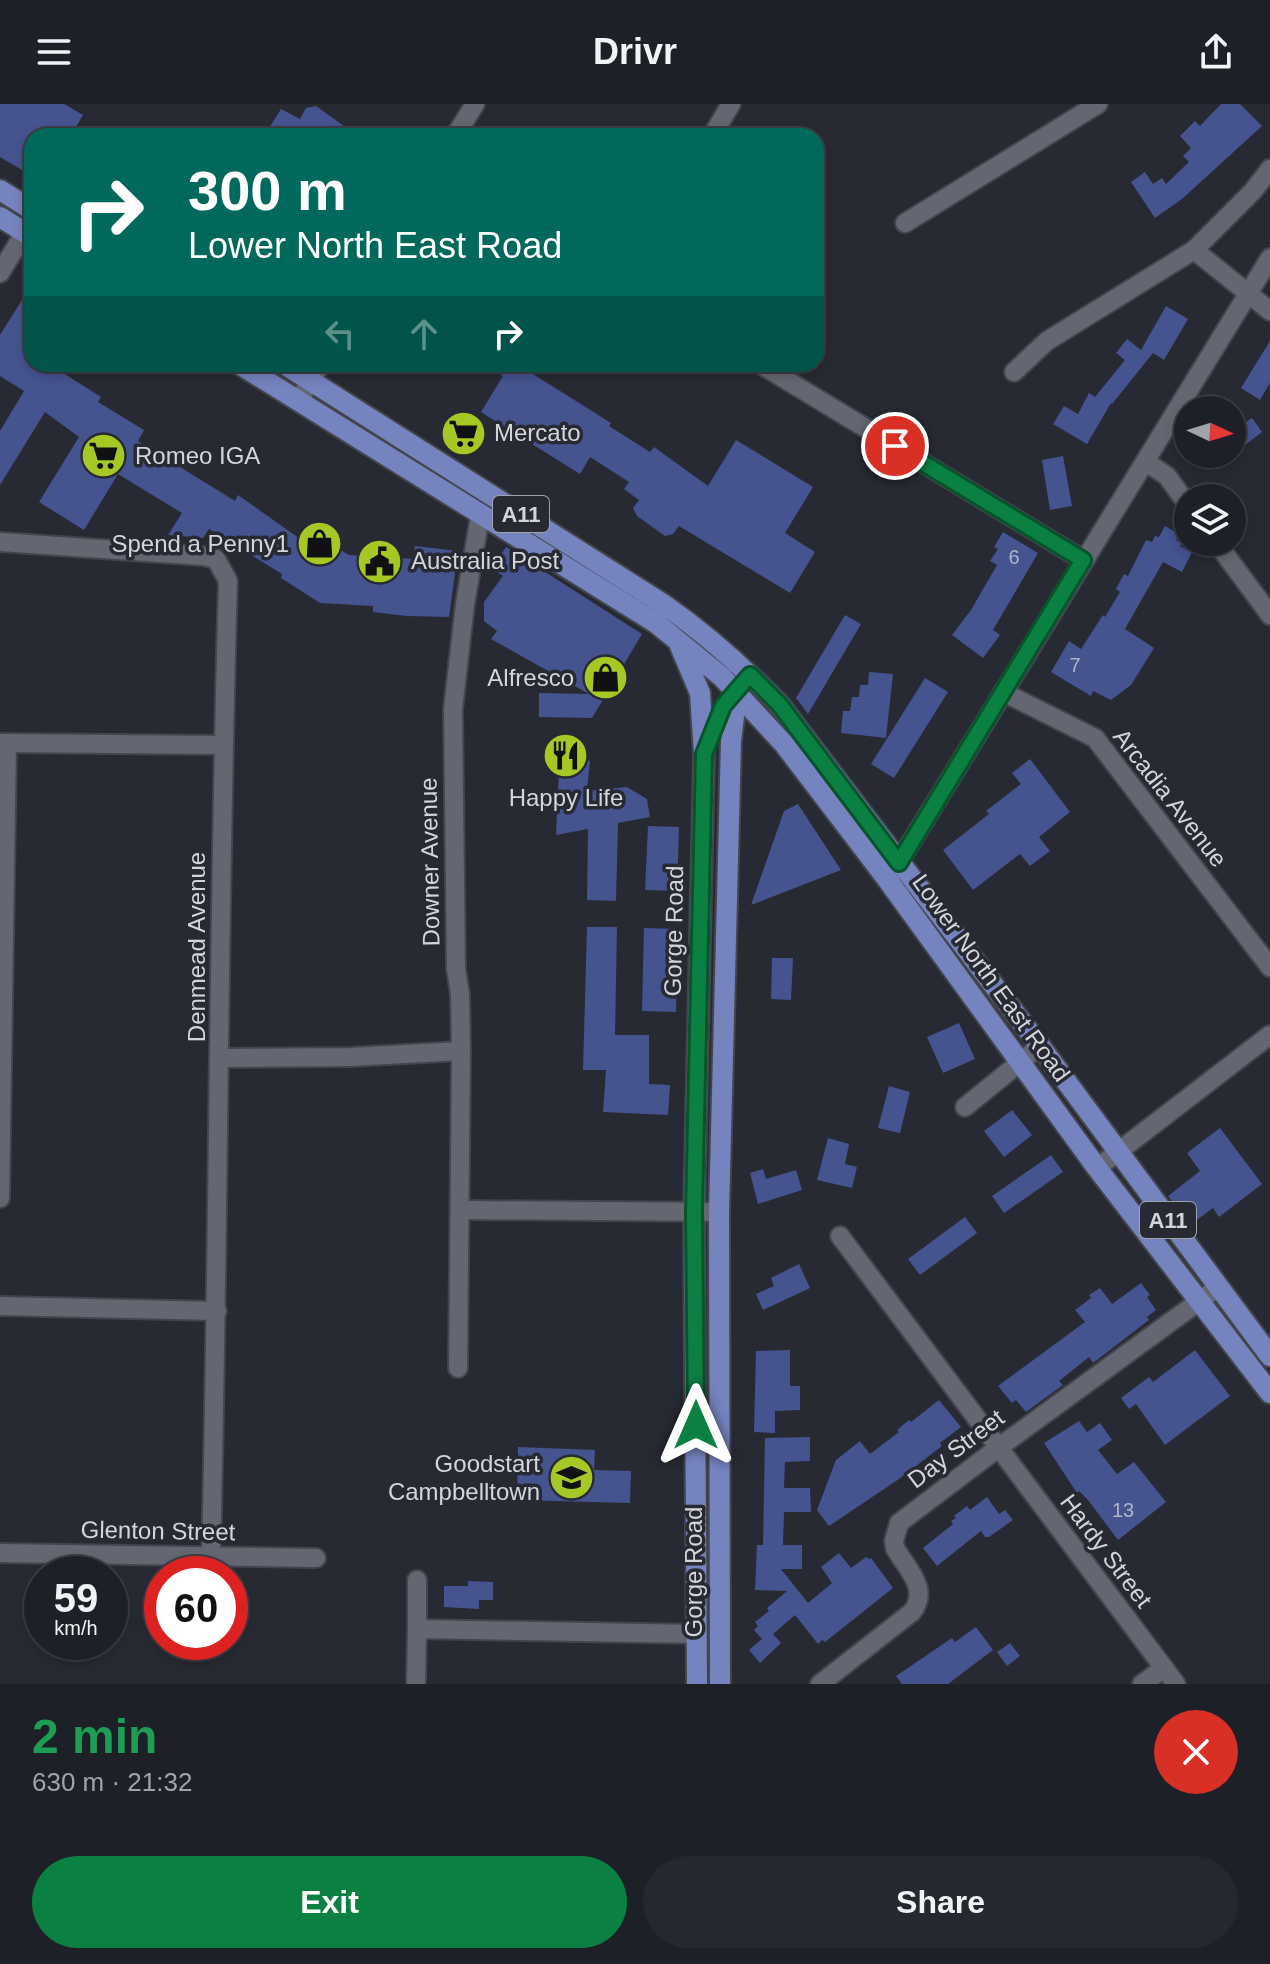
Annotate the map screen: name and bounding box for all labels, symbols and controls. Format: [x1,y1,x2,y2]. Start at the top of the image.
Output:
icon: menu [32,30,76,74]
icon: share [1194,30,1238,74]
text: Drivr [593,31,677,72]
text: 300 m [188,159,347,222]
icon: right [56,160,160,264]
text: Lower North East Road [188,225,562,266]
icon: left [318,312,362,356]
icon: ahead [402,312,446,356]
icon: right [486,312,530,356]
north arrow [1174,396,1246,468]
map controls [1174,396,1246,556]
supermarket icon: Mercato [439,409,487,457]
pin [861,412,929,480]
place label: Mercato [494,419,581,446]
icon: arrive [873,424,917,468]
supermarket icon: Romeo IGA [80,432,128,480]
place label: Romeo IGA [135,442,260,469]
button: layers [1174,484,1246,556]
road number: A11 [493,496,549,532]
shop icon: Spend a Penny1 [296,520,344,568]
place label: Spend a Penny1 [112,530,289,557]
public building icon: Australia Post [356,537,404,585]
house number: 6 [1008,546,1020,568]
place label: Australia Post [411,547,559,574]
shop icon: Alfresco [581,654,629,702]
house number: 7 [1069,654,1081,676]
place label: Alfresco [487,664,574,691]
street label: Arcadia Avenue [1108,723,1233,872]
restaurant icon: Happy Life [542,732,590,780]
street label: Downer Avenue [415,777,444,947]
place label: Happy Life [509,784,623,811]
street label: Denmead Avenue [183,852,210,1042]
street label: Gorge Road [659,865,688,997]
street label: Lower North East Road [907,869,1076,1087]
road number: A11 [1140,1202,1196,1238]
position arrow [654,1383,738,1467]
street label: Day Street [902,1404,1009,1494]
place label: Goodstart Campbelltown [388,1450,540,1505]
school or university icon: Goodstart Campbelltown [547,1454,595,1502]
street label: Hardy Street [1055,1489,1158,1613]
house number: 13 [1112,1499,1134,1521]
street label: Gorge Road [680,1507,707,1637]
street label: Glenton Street [80,1516,236,1545]
speed limit sign: 60 [144,1556,248,1660]
text: 59 [54,1576,98,1620]
text: km/h [54,1617,98,1639]
text: 2 min [32,1710,157,1763]
button: close [1154,1710,1238,1794]
text: 630 m · 21:32 [32,1767,192,1797]
button: Exit [32,1856,627,1948]
button: Share [643,1856,1238,1948]

